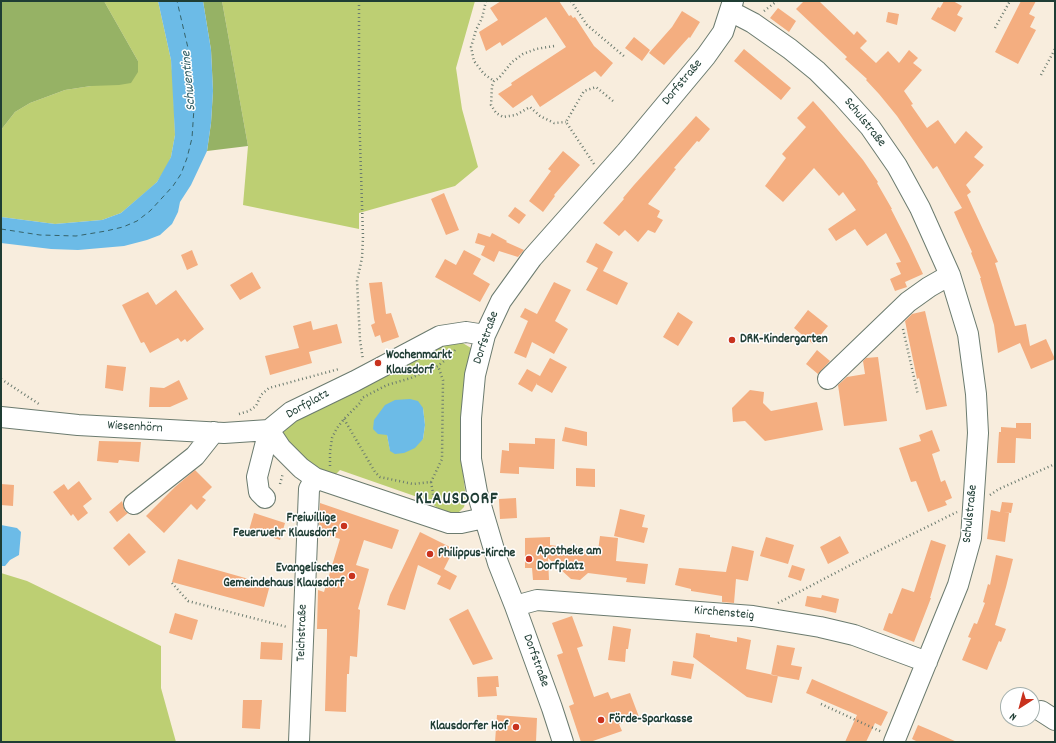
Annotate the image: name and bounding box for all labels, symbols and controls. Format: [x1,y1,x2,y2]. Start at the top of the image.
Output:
water label: Schwentine [179,50,201,112]
street label: Dorfstraße [659,57,707,109]
street label: Schulstraße [839,95,889,151]
street label: Dorfstraße [471,309,503,367]
place label: DRK-Kindergarten [740,332,828,348]
marker: DRK-Kindergarten [727,335,737,345]
place label: Wochenmarkt Klausdorf [386,348,452,379]
marker: Wochenmarkt Klausdorf [373,358,383,368]
street label: Dorfplatz [284,387,332,423]
street label: Wiesenhörn [107,419,163,437]
street label: Schulstraße [960,484,982,544]
district label: KLAUSDORF [415,491,499,511]
place label: Freiwillige Feuerwehr Klausdorf [233,511,336,542]
marker: Freiwillige Feuerwehr Klausdorf [339,521,349,531]
place label: Apotheke am Dorfplatz [537,544,601,575]
place label: Philippus-Kirche [438,546,515,562]
marker: Philippus-Kirche [425,549,435,559]
marker: Apotheke am Dorfplatz [524,554,534,564]
place label: Evangelisches Gemeindehaus Klausdorf [223,561,344,592]
marker: Evangelisches Gemeindehaus Klausdorf [347,571,357,581]
street label: Teichstraße [294,604,312,662]
street label: Kirchensteig [693,604,755,624]
street label: Dorfstraße [518,633,552,689]
north arrow [1000,687,1040,727]
text: N [1007,708,1020,724]
place label: Förde-Sparkasse [609,712,692,728]
marker: Förde-Sparkasse [596,715,606,725]
place label: Klausdorfer Hof [430,719,508,735]
marker: Klausdorfer Hof [511,722,521,732]

